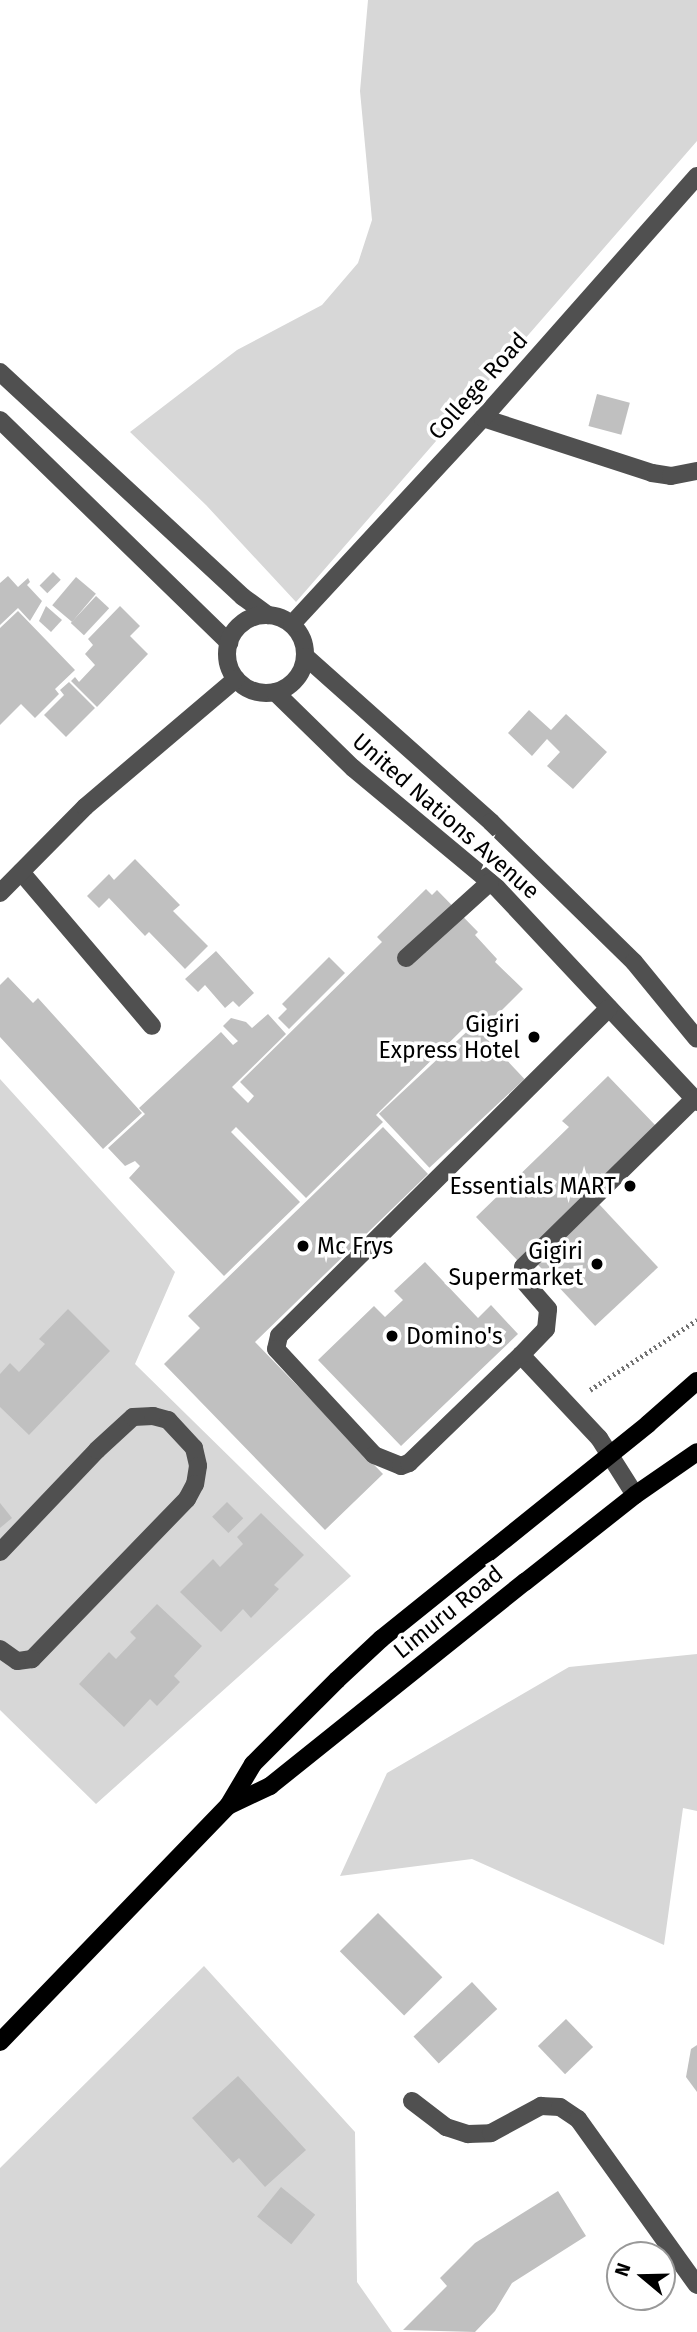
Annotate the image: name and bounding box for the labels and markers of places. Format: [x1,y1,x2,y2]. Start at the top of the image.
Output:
place label: Gigiri Express Hotel [379,1010,520,1064]
marker: Gigiri Express Hotel [526,1029,542,1045]
place label: Essentials MART [449,1172,616,1200]
marker: Essentials MART [622,1178,638,1194]
place label: Mc Frys [317,1232,393,1260]
place label: Gigiri Supermarket [448,1237,583,1291]
marker: Mc Frys [295,1238,311,1254]
marker: Gigiri Supermarket [589,1256,605,1272]
place label: Domino's [406,1322,503,1350]
marker: Domino's [384,1328,400,1344]

